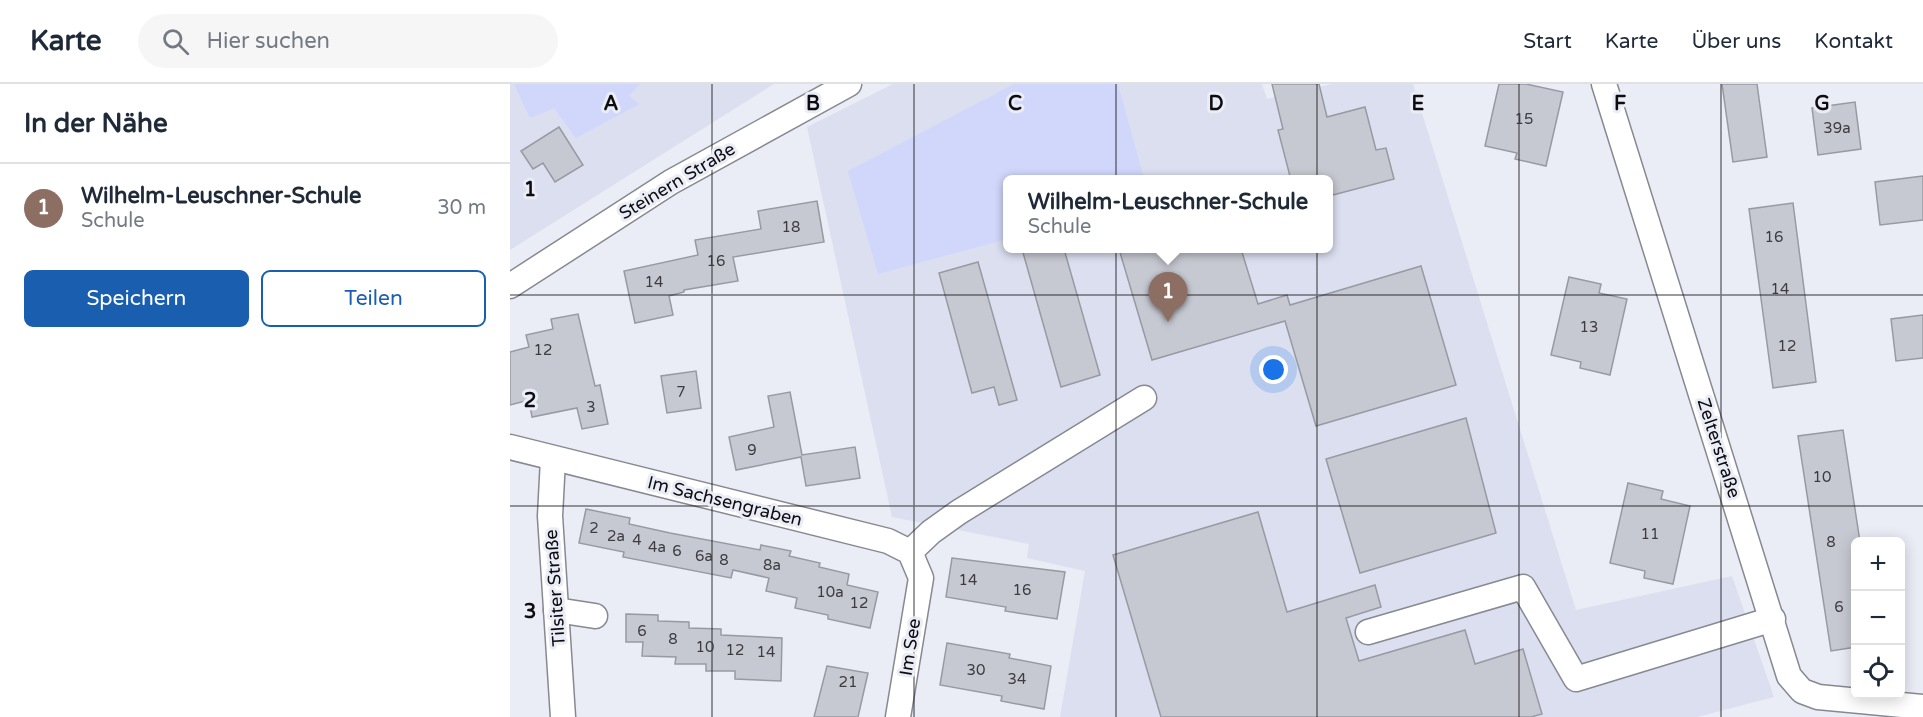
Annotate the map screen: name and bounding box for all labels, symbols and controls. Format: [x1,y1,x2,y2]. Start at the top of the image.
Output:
search box [138,14,558,68]
text: Karte [30,24,102,58]
icon: search [159,25,192,58]
text: Hier suchen [207,28,330,54]
text: Start [1523,29,1572,54]
text: Karte [1605,29,1658,54]
text: Über uns [1691,29,1781,54]
text: Kontakt [1814,29,1893,54]
text: A [604,92,619,116]
text: B [806,92,820,116]
text: C [1008,92,1022,116]
text: D [1208,92,1224,116]
text: E [1412,92,1425,116]
text: F [1614,92,1626,116]
text: G [1814,92,1830,116]
text: In der Nähe [24,108,168,139]
house number: 15 [1515,110,1533,128]
house number: 39a [1823,119,1851,137]
street label: Steinern Straße [615,138,739,224]
popup [1003,175,1333,253]
text: 1 [524,178,536,202]
text: Wilhelm-Leuschner-Schule [81,183,361,209]
text: Wilhelm-Leuschner-Schule [1028,189,1308,215]
text: 1 [37,196,50,220]
text: 30 m [437,196,486,220]
text: Schule [81,209,145,233]
text: Schule [1028,215,1091,239]
house number: 18 [782,218,800,236]
house number: 16 [1765,228,1783,246]
house number: 16 [707,252,725,270]
button: Speichern [24,270,249,327]
button: Teilen [261,270,486,327]
pin: 1 [1148,272,1188,322]
house number: 14 [645,273,663,291]
house number: 14 [1771,280,1789,298]
house number: 13 [1580,318,1598,336]
house number: 12 [1778,337,1796,355]
house number: 12 [534,341,552,359]
your location [1259,355,1288,384]
house number: 7 [676,383,686,401]
text: 2 [524,389,536,413]
street label: Zelterstraße [1693,395,1745,501]
house number: 3 [586,398,596,416]
house number: 9 [747,441,757,459]
house number: 10 [1813,468,1831,486]
street label: Im Sachsengraben [645,471,805,531]
house number: 2 [589,519,599,537]
house number: 11 [1641,525,1659,543]
house number: 2a [607,527,625,545]
street label: Tilsiter Straße [540,529,570,647]
house number: 4 [632,531,642,549]
house number: 8 [1826,533,1836,551]
map controls [1851,537,1905,699]
button: + [1851,537,1905,591]
house number: 4a [648,538,666,556]
house number: 6 [672,542,682,560]
house number: 6a [695,547,713,565]
house number: 8 [719,551,729,569]
house number: 8a [763,556,781,574]
house number: 14 [959,571,977,589]
house number: 16 [1013,581,1031,599]
house number: 10a [816,583,844,601]
button: − [1851,591,1905,645]
house number: 12 [850,594,868,612]
house number: 6 [1834,598,1844,616]
text: 3 [524,600,536,624]
street label: Im See [895,617,925,677]
house number: 6 [637,622,647,640]
house number: 8 [668,630,678,648]
house number: 10 [696,638,714,656]
house number: 12 [726,641,744,659]
house number: 14 [757,643,775,661]
button: locate [1851,645,1905,699]
house number: 30 [967,661,985,679]
house number: 34 [1008,670,1026,688]
house number: 21 [839,673,857,691]

